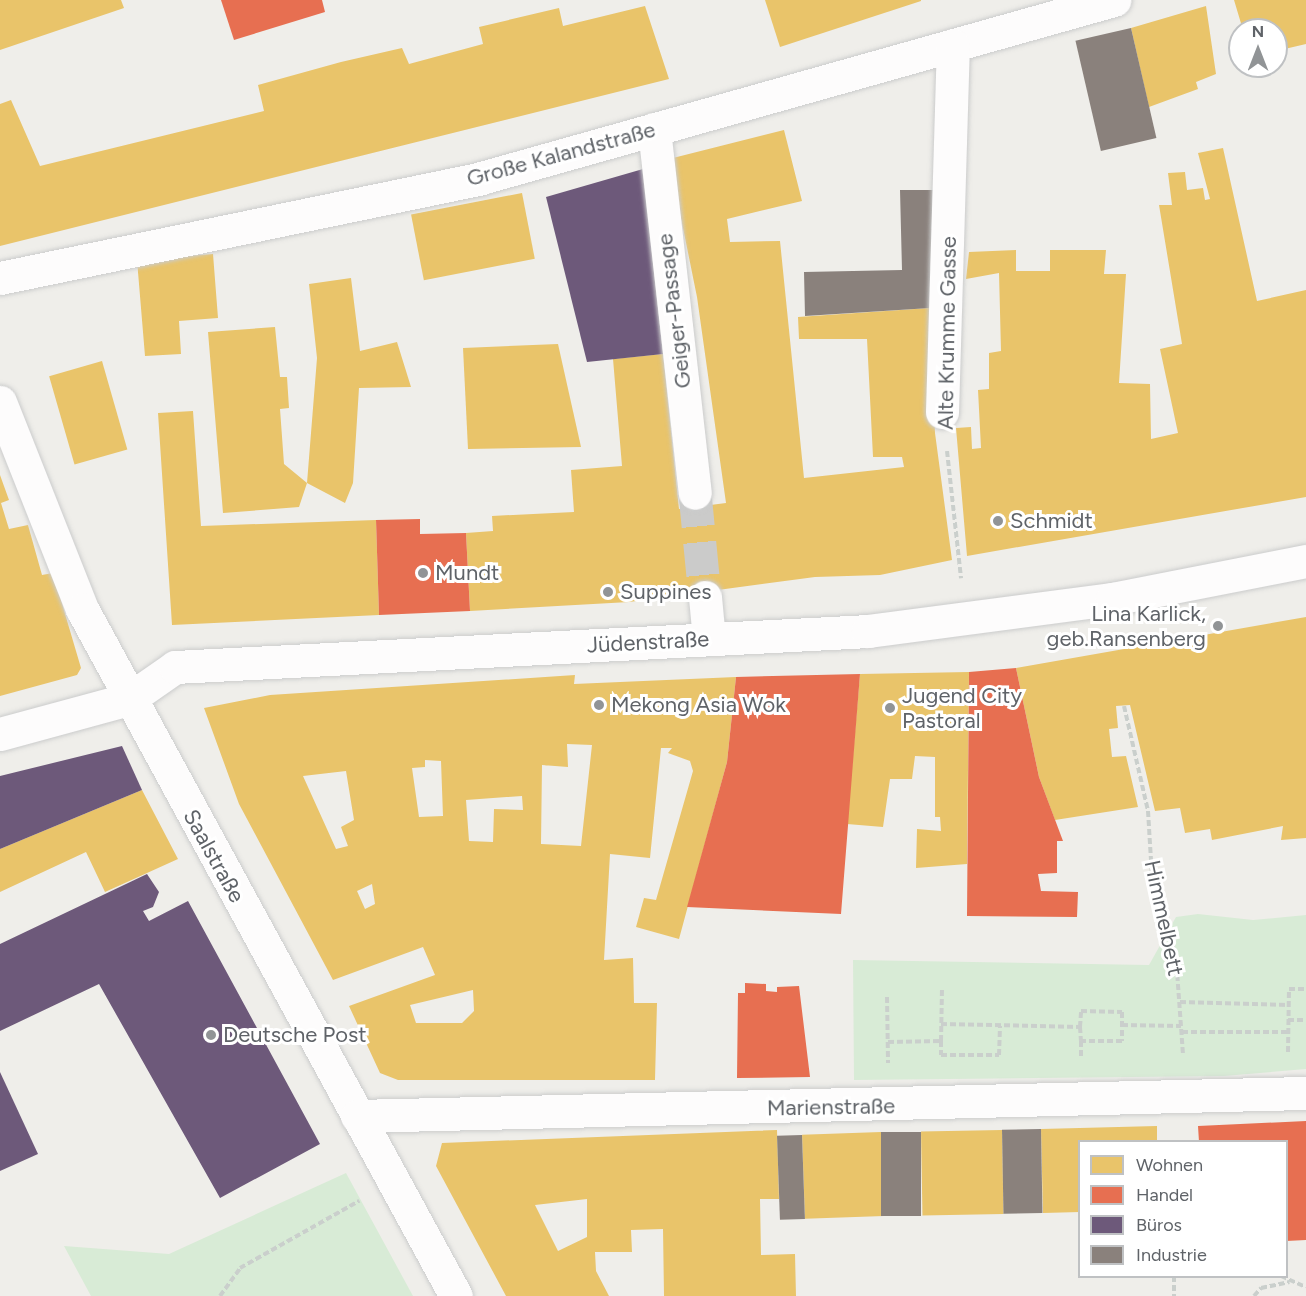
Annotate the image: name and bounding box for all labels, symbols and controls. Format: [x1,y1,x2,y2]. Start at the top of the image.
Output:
north arrow [1228,18,1288,78]
text: N [1252,22,1264,41]
street label: Große Kalandstraße [464,116,658,192]
street label: Geiger-Passage [651,232,697,390]
street label: Alte Krumme Gasse [932,236,962,430]
place label: Schmidt [1010,508,1093,534]
marker: Schmidt [991,514,1005,528]
place label: Mundt [435,560,499,586]
marker: Mundt [416,566,430,580]
place label: Suppines [620,579,711,605]
marker: Suppines [601,585,615,599]
place label: Lina Karlick, geb.Ransenberg [1047,600,1206,652]
marker: Lina Karlick, geb.Ransenberg [1211,619,1225,633]
street label: Jüdenstraße [586,626,710,658]
place label: Jugend City Pastoral [902,682,1022,734]
place label: Mekong Asia Wok [611,692,786,718]
marker: Mekong Asia Wok [592,698,606,712]
marker: Jugend City Pastoral [883,701,897,715]
street label: Saalstraße [178,805,250,907]
street label: Himmelbett [1139,858,1189,978]
place label: Deutsche Post [223,1022,366,1048]
marker: Deutsche Post [204,1028,218,1042]
street label: Marienstraße [767,1093,895,1121]
legend [1078,1140,1288,1278]
text: Wohnen [1136,1154,1203,1176]
text: Handel [1136,1184,1193,1206]
text: Büros [1136,1214,1182,1236]
text: Industrie [1136,1244,1207,1266]

